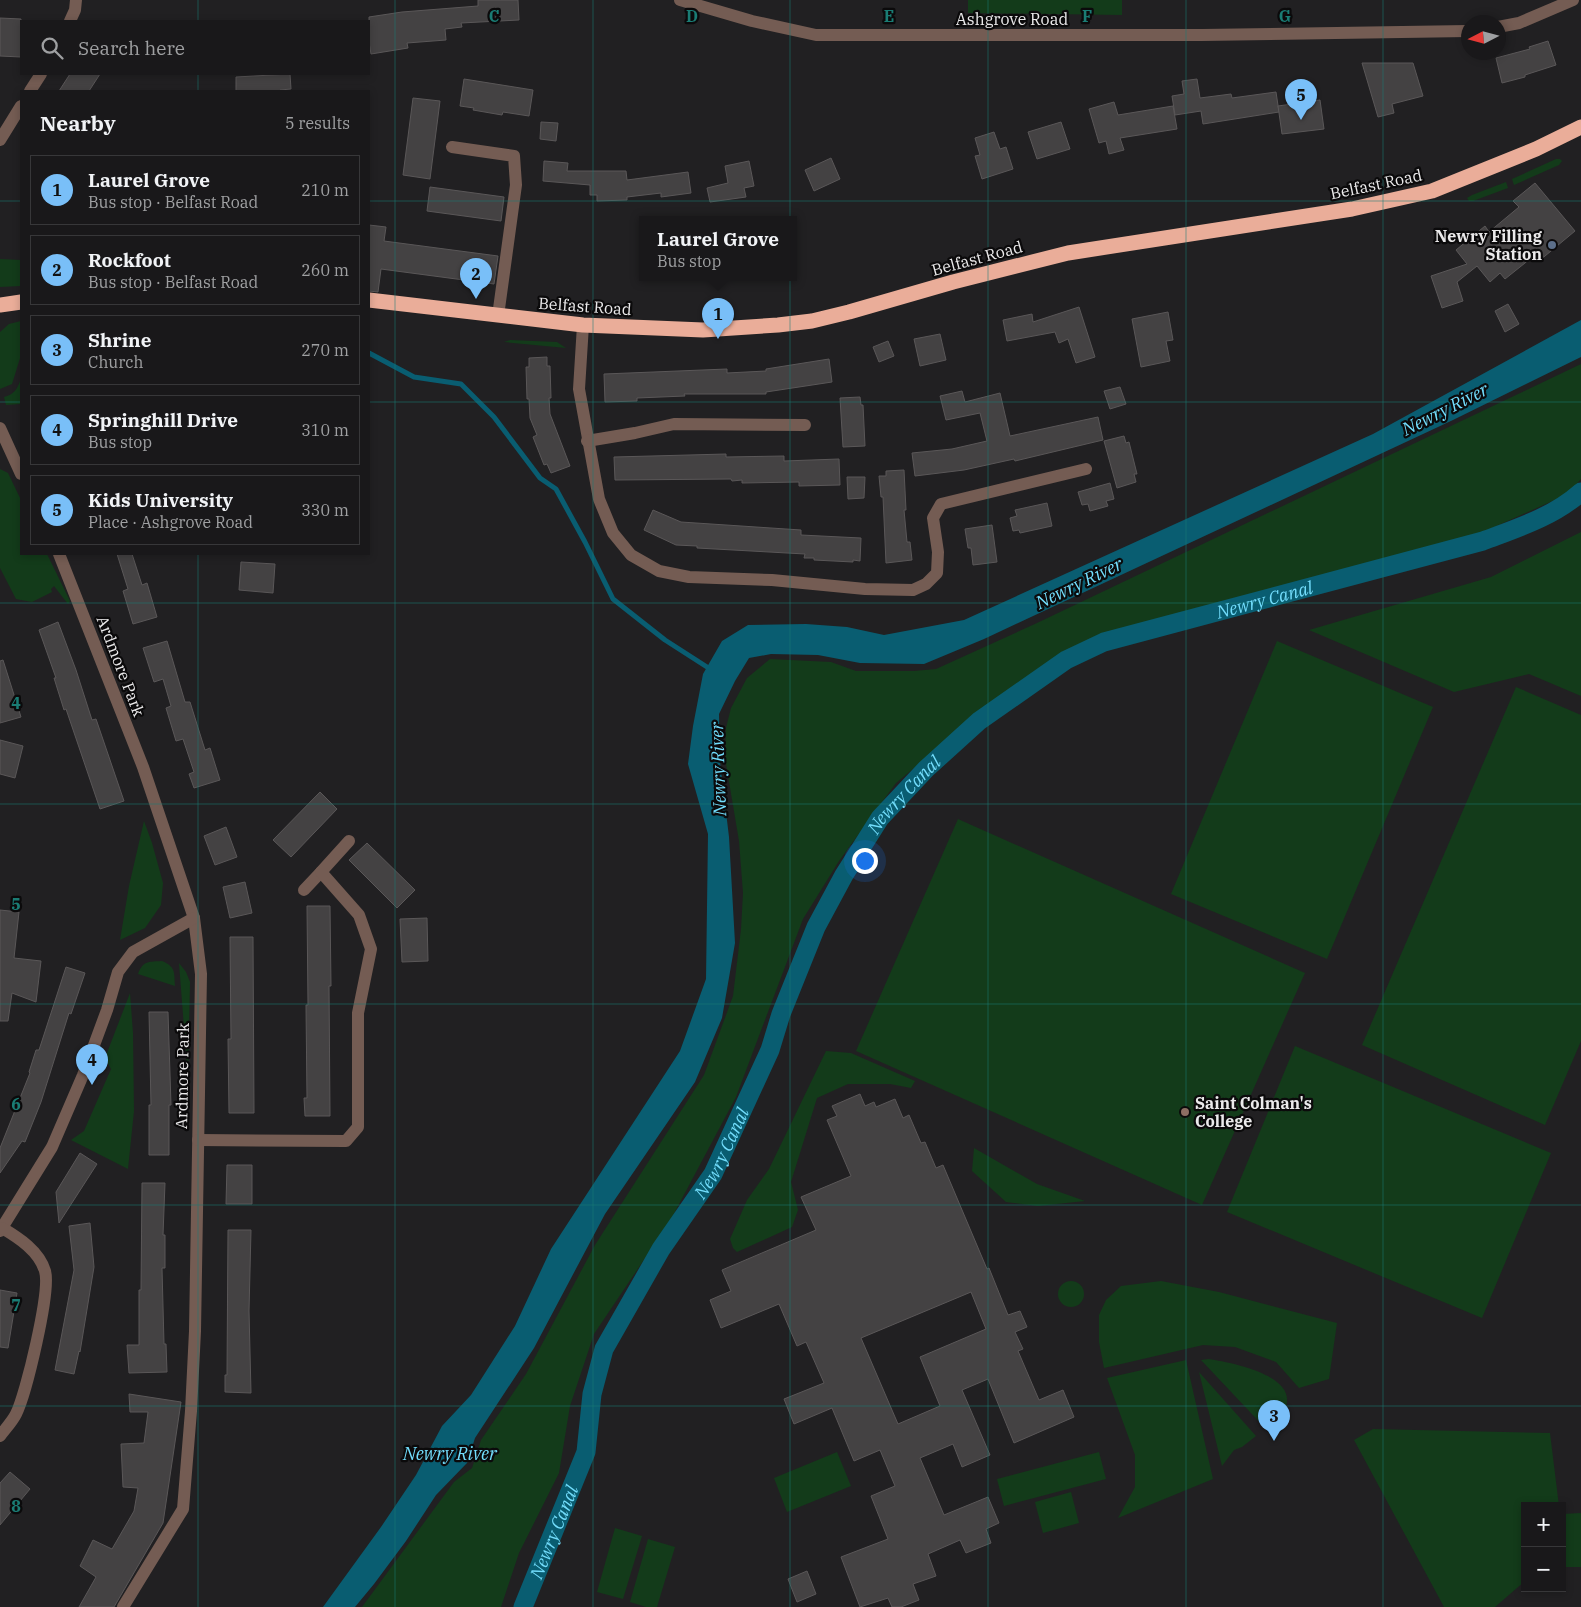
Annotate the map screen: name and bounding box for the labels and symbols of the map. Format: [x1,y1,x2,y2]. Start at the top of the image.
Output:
text: C [489,6,499,26]
text: D [686,6,698,26]
text: E [884,6,894,26]
text: F [1082,6,1092,26]
text: G [1279,6,1291,26]
street label: Ashgrove Road [956,9,1068,29]
north arrow [1461,15,1506,60]
pin: 5 [1285,79,1317,120]
street label: Belfast Road [1328,164,1424,204]
place label: Newry Filling Station [1435,226,1543,264]
street label: Belfast Road [929,236,1025,280]
marker: Newry Filling Station [1546,239,1558,251]
pin: 2 [460,258,492,299]
street label: Belfast Road [538,293,633,319]
pin: 1 [702,298,734,339]
water label: Newry River [1397,377,1493,441]
water label: Newry River [1031,552,1127,614]
water label: Newry Canal [1213,575,1316,623]
street label: Ardmore Park [93,613,150,720]
text: 4 [11,693,21,713]
water label: Newry River [705,721,731,817]
water label: Newry Canal [861,750,946,839]
your location [852,848,878,874]
text: 5 [11,894,21,914]
street label: Ardmore Park [171,1022,193,1129]
pin: 4 [76,1044,108,1085]
place label: Saint Colman's College [1195,1093,1312,1131]
text: 6 [11,1094,21,1114]
water label: Newry Canal [688,1103,754,1204]
marker: Saint Colman's College [1179,1106,1191,1118]
text: 7 [11,1295,21,1315]
pin: 3 [1258,1400,1290,1441]
water label: Newry River [402,1442,498,1465]
water label: Newry Canal [524,1481,583,1583]
text: 8 [11,1496,21,1516]

